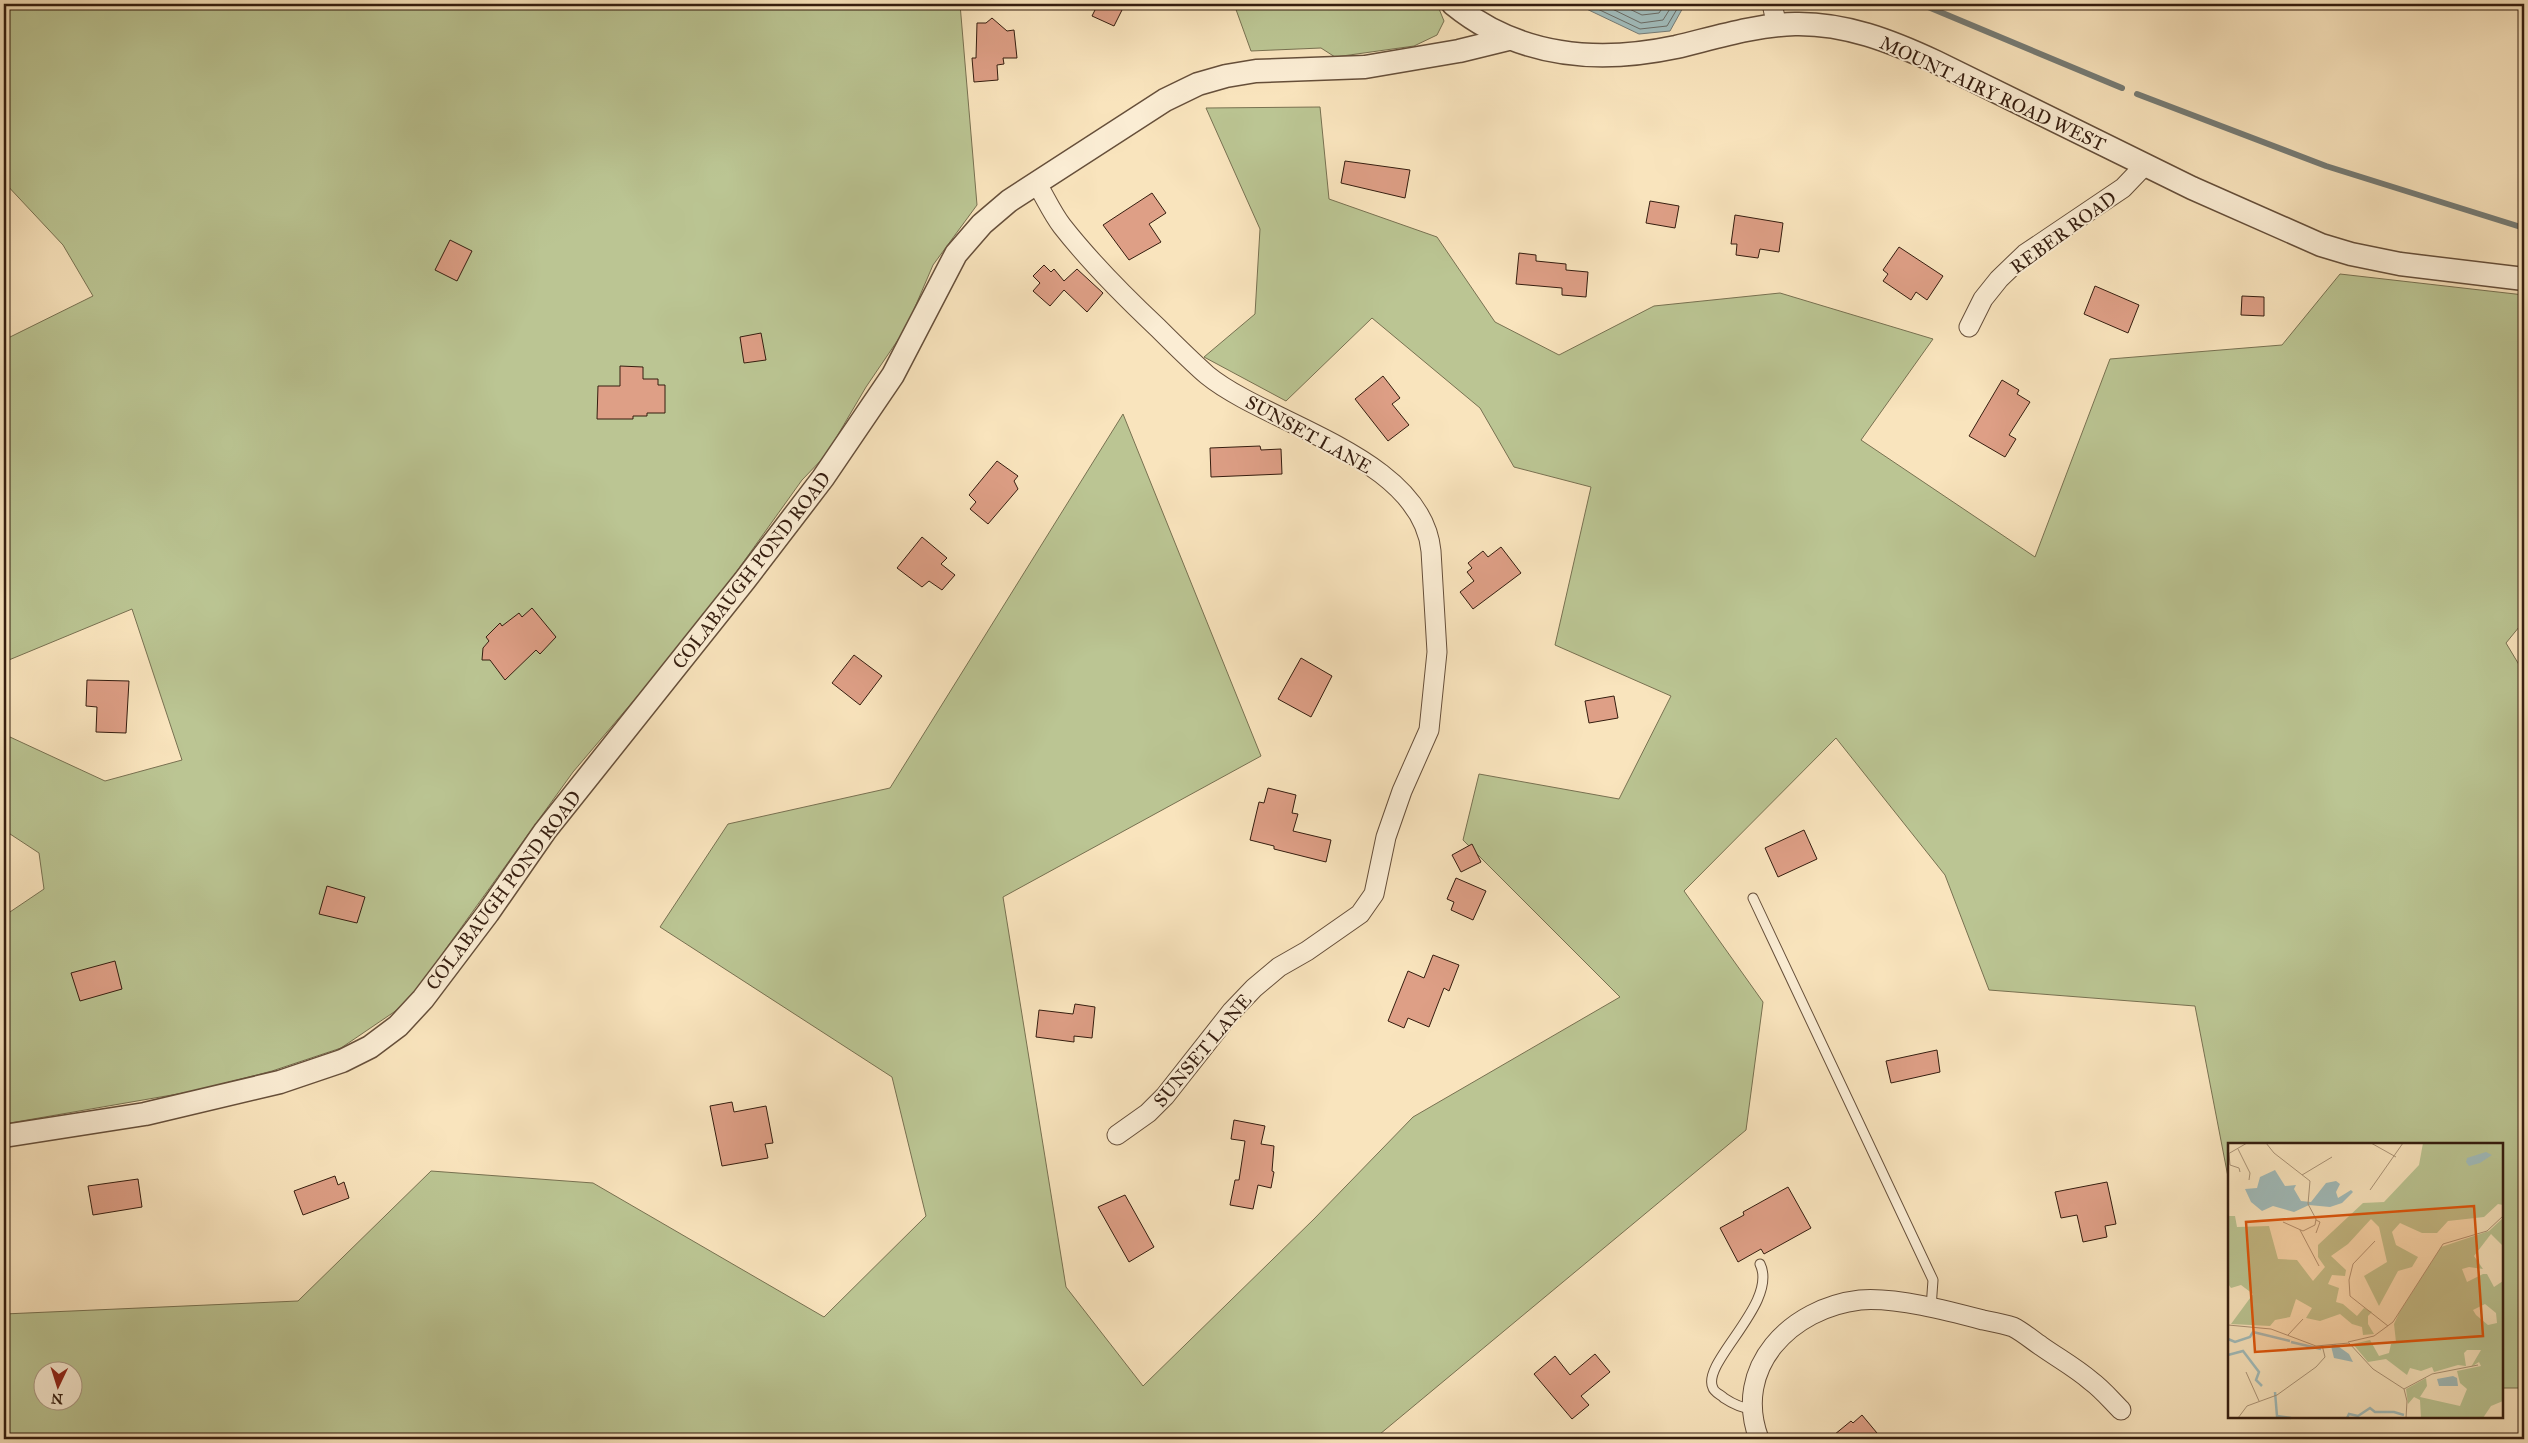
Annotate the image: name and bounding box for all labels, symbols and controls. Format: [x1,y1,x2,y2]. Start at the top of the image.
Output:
street label: MOUNT AIRY ROAD WEST [1876,31,2109,156]
street label: REBER ROAD [2006,186,2121,279]
street label: SUNSET LANE [1242,390,1376,479]
street label: COLABAUGH POND ROAD [667,467,835,673]
street label: COLABAUGH POND ROAD [421,786,586,995]
street label: SUNSET LANE [1148,989,1257,1112]
inset map [2228,1143,2503,1418]
north arrow [32,1360,82,1410]
text: N [50,1390,64,1407]

